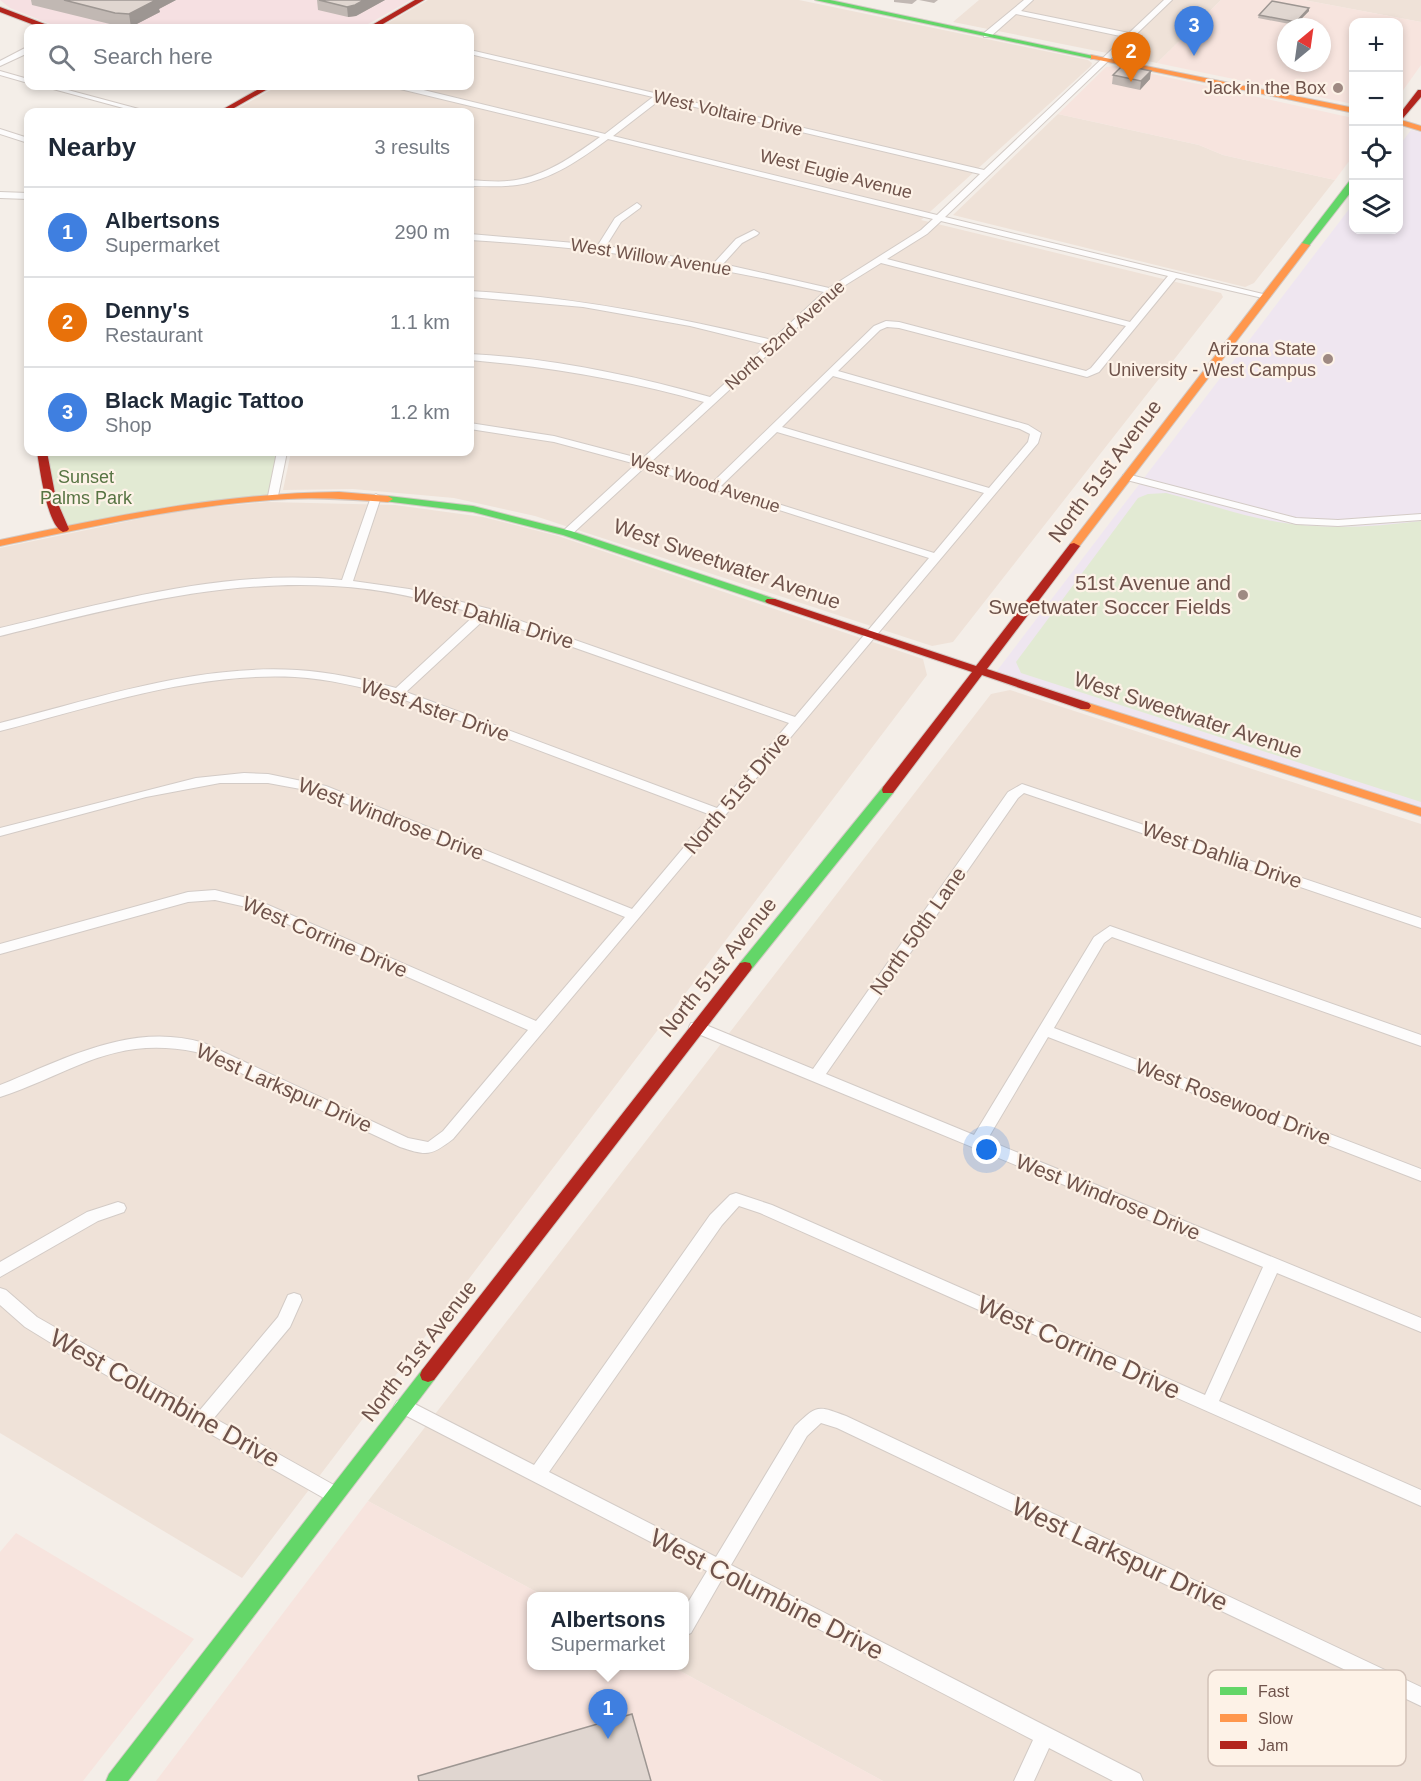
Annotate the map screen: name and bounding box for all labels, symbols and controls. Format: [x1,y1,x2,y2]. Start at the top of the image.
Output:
pin: 3 [1174,7,1214,56]
north arrow [1277,18,1331,72]
map controls [1349,18,1403,234]
button: + [1349,18,1403,72]
search box [24,24,474,90]
pin: 2 [1112,32,1150,82]
icon: search [45,41,78,74]
text: Search here [93,44,213,69]
button: − [1349,72,1403,126]
place label: Jack in the Box [1204,78,1326,98]
marker: Jack in the Box [1331,81,1345,95]
street label: West Voltaire Drive [651,86,805,140]
button: locate [1349,126,1403,180]
text: Nearby [48,132,136,162]
text: 3 results [374,136,450,158]
street label: West Eugie Avenue [758,145,914,203]
button: layers [1349,180,1403,234]
text: Albertsons [105,208,220,233]
text: 1 [62,221,73,243]
text: 290 m [394,221,450,243]
text: Supermarket [105,234,220,256]
street label: West Willow Avenue [569,234,733,280]
street label: North 52nd Avenue [721,276,849,394]
text: Denny's [105,298,190,323]
text: 2 [62,311,73,333]
text: 1.1 km [390,311,450,333]
text: Restaurant [105,324,203,346]
place label: Arizona State University - West Campus [1108,339,1316,380]
marker: Arizona State University - West Campus [1321,352,1335,366]
text: Black Magic Tattoo [105,388,304,413]
street label: North 51st Avenue [1044,395,1166,546]
text: 3 [62,401,73,423]
text: 1.2 km [390,401,450,423]
text: Shop [105,414,152,436]
street label: West Wood Avenue [627,449,783,517]
park label: Sunset Palms Park [40,467,133,508]
street label: West Sweetwater Avenue [611,514,844,613]
place label: 51st Avenue and Sweetwater Soccer Fields [988,571,1231,618]
street label: West Dahlia Drive [410,582,577,653]
marker: 51st Avenue and Sweetwater Soccer Fields [1236,588,1250,602]
street label: West Sweetwater Avenue [1071,667,1305,762]
street label: West Aster Drive [358,673,513,746]
street label: North 51st Drive [679,727,794,858]
street label: West Windrose Drive [295,773,487,865]
street label: West Dahlia Drive [1139,816,1305,893]
street label: North 50th Lane [865,862,970,999]
street label: West Corrine Drive [239,891,411,982]
street label: North 51st Avenue [654,892,781,1041]
street label: West Larkspur Drive [193,1038,376,1137]
street label: West Rosewood Drive [1132,1054,1334,1149]
your location [972,1135,1001,1164]
street label: West Windrose Drive [1013,1149,1204,1244]
street label: North 51st Avenue [356,1276,481,1426]
street label: West Corrine Drive [973,1289,1185,1405]
street label: West Columbine Drive [45,1322,285,1474]
street label: West Larkspur Drive [1007,1491,1233,1617]
street label: West Columbine Drive [645,1522,889,1666]
popup [527,1592,689,1670]
text: Albertsons [551,1607,665,1632]
text: Supermarket [551,1633,665,1655]
legend [1208,1670,1406,1766]
text: Fast [1258,1683,1290,1700]
pin: 1 [588,1690,628,1739]
text: Slow [1258,1710,1293,1727]
text: Jam [1258,1737,1288,1754]

